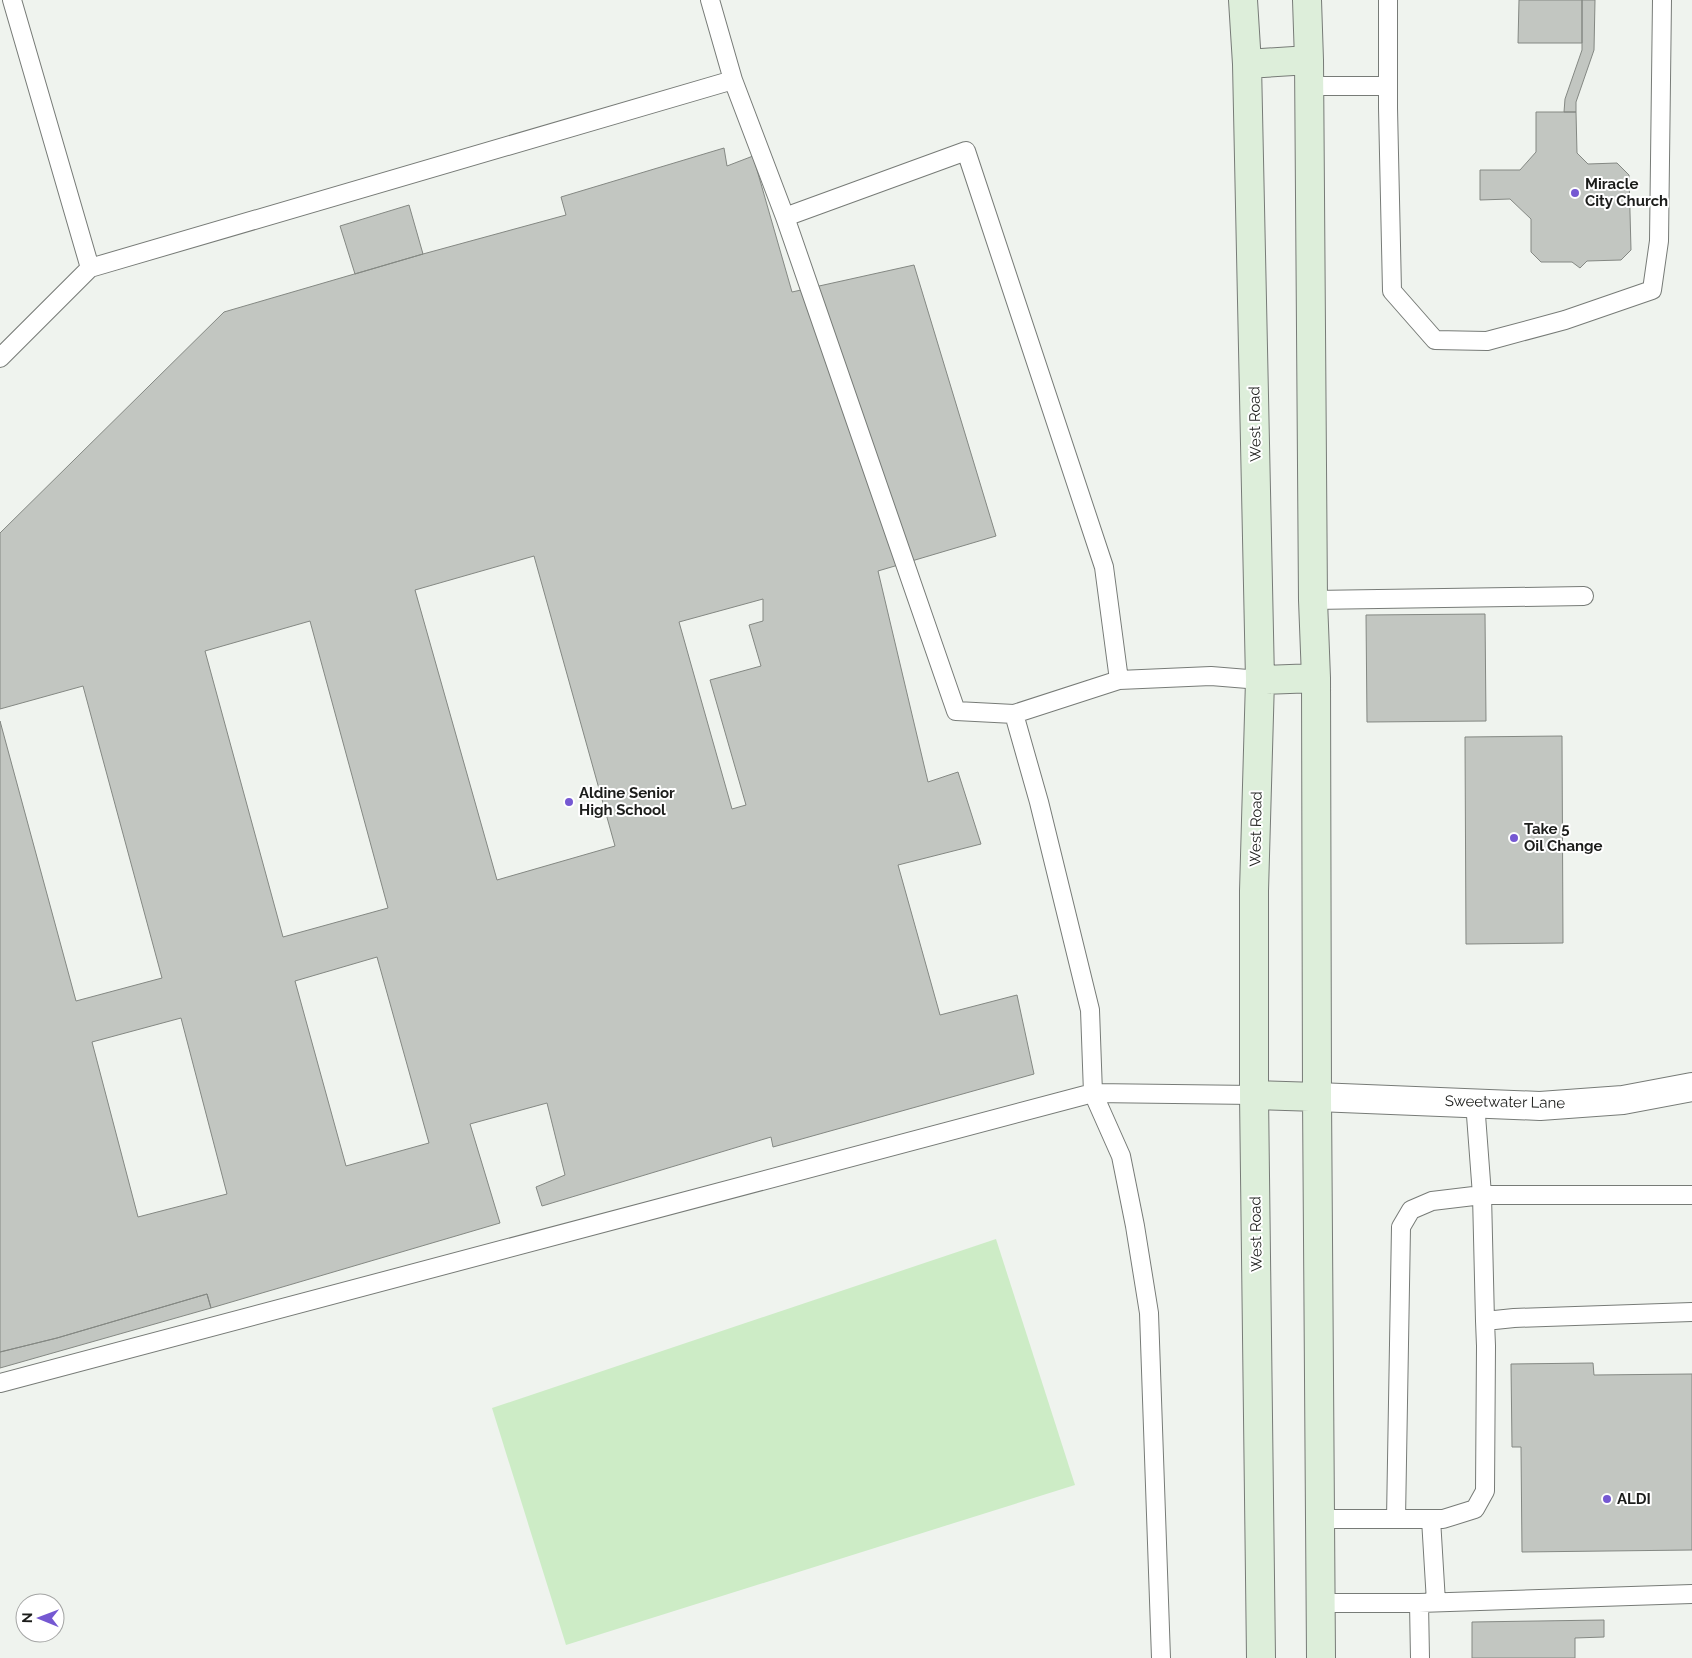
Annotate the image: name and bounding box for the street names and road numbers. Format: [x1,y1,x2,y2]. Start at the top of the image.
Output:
street label: West Road [1245,386,1265,462]
street label: West Road [1246,791,1266,867]
street label: Sweetwater Lane [1445,1092,1566,1112]
street label: West Road [1246,1196,1266,1272]

